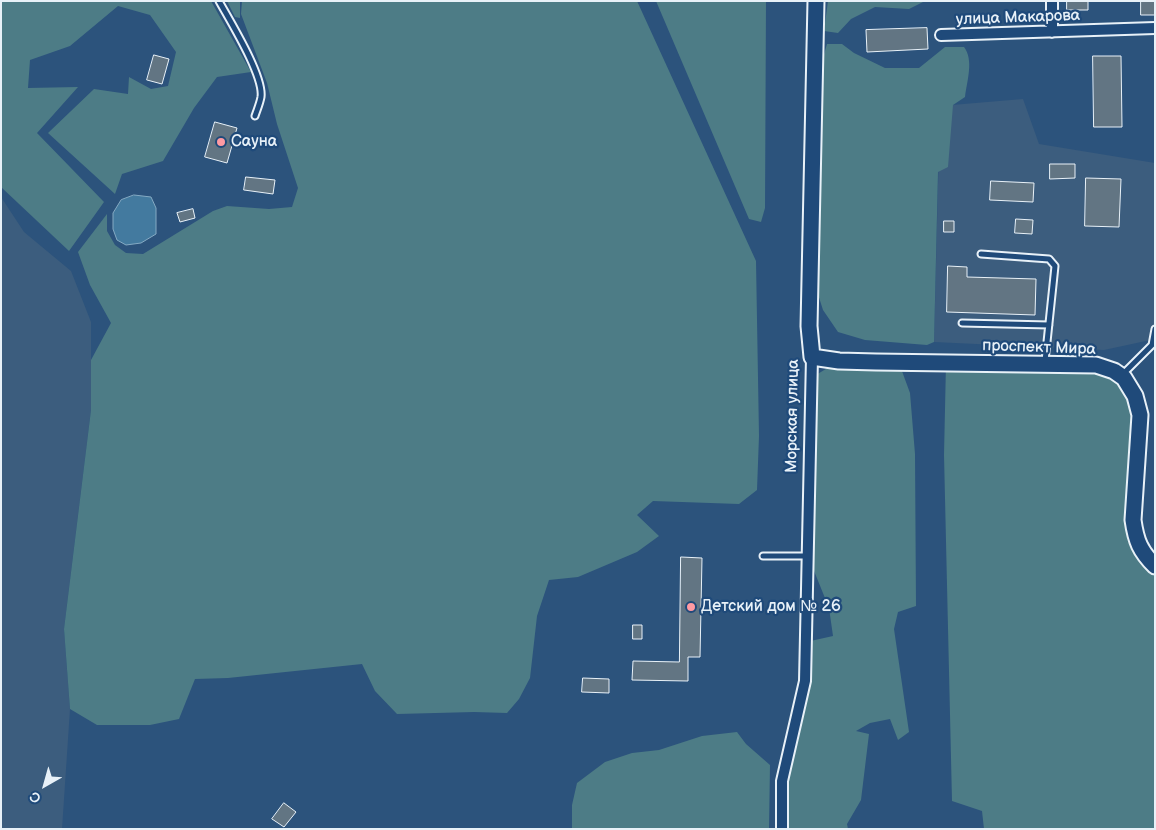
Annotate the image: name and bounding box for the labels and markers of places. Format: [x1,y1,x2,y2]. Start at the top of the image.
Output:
place label: Сауна [231,132,277,152]
marker: Сауна [215,136,227,148]
place label: Детский дом № 26 [701,597,841,617]
marker: Детский дом № 26 [685,601,697,613]

